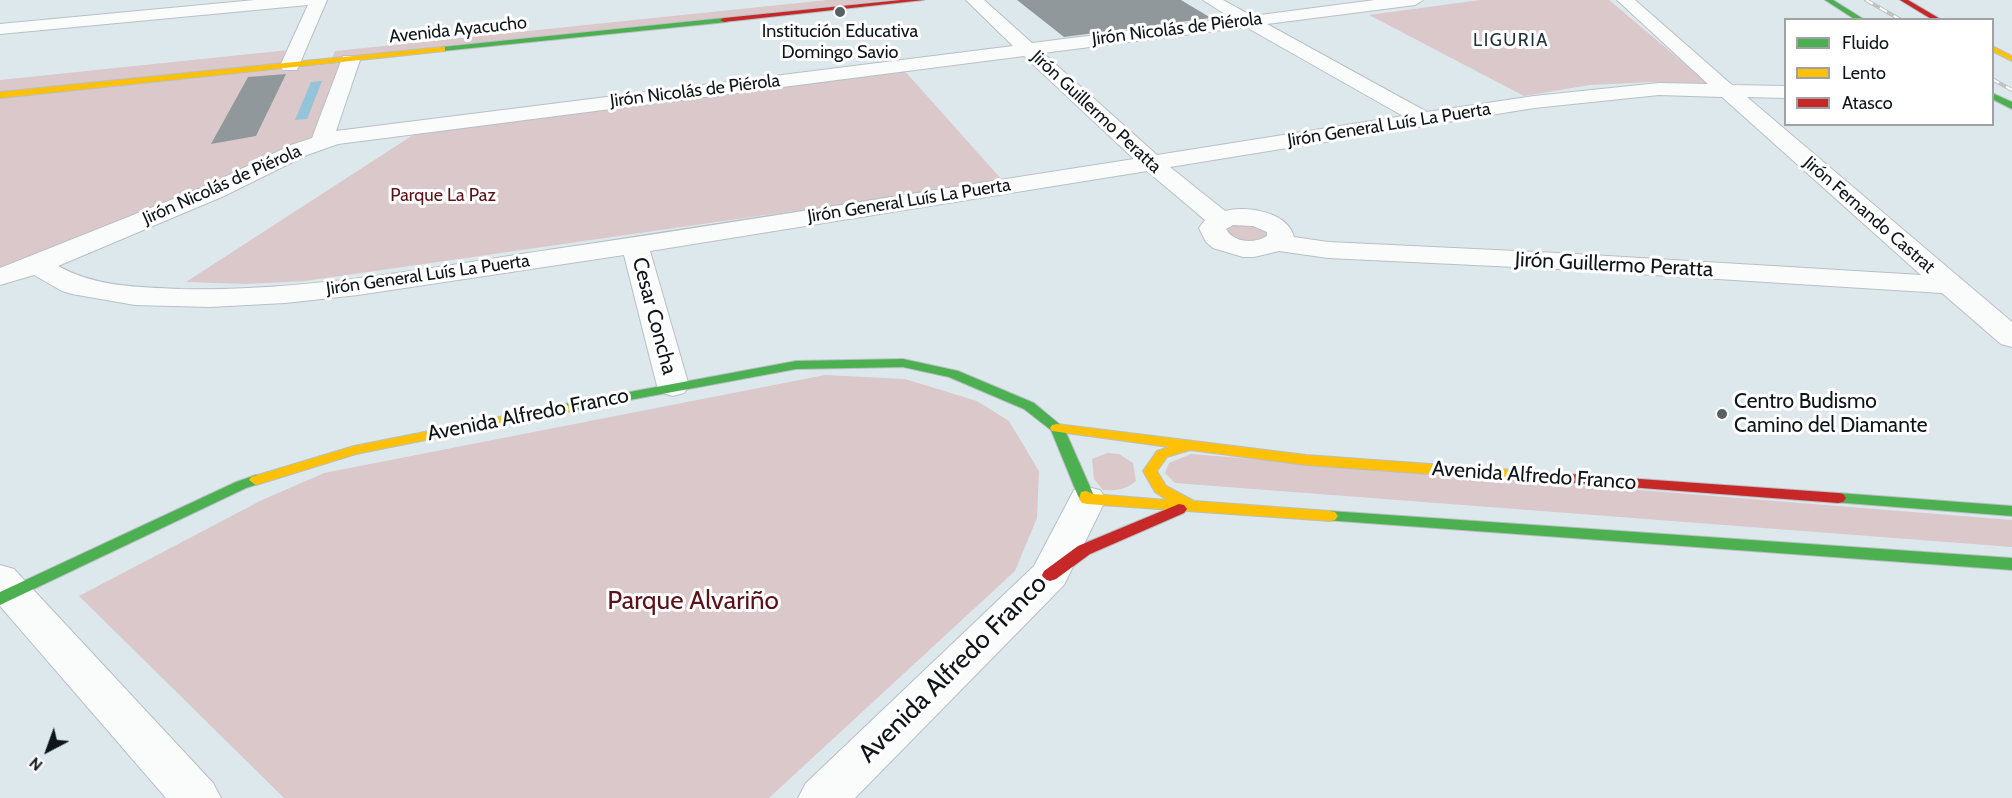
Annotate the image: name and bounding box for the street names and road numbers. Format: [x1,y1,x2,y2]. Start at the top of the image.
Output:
street label: Jirón Nicolás de Piérola [1091,8,1263,50]
street label: Avenida Ayacucho [388,12,528,48]
street label: Jirón Guillermo Peratta [1026,46,1166,178]
street label: Jirón Nicolás de Piérola [609,70,781,112]
street label: Jirón General Luís La Puerta [1286,98,1492,152]
street label: Jirón Nicolás de Piérola [139,140,305,230]
street label: Jirón Fernando Castrat [1799,152,1939,278]
street label: Jirón General Luís La Puerta [806,174,1012,228]
street label: Jirón Guillermo Peratta [1514,247,1714,283]
street label: Jirón General Luís La Puerta [325,250,531,300]
street label: Cesar Concha [626,255,682,377]
street label: Avenida Alfredo Franco [425,383,631,447]
street label: Avenida Alfredo Franco [1431,456,1637,496]
street label: Avenida Alfredo Franco [852,568,1054,770]

